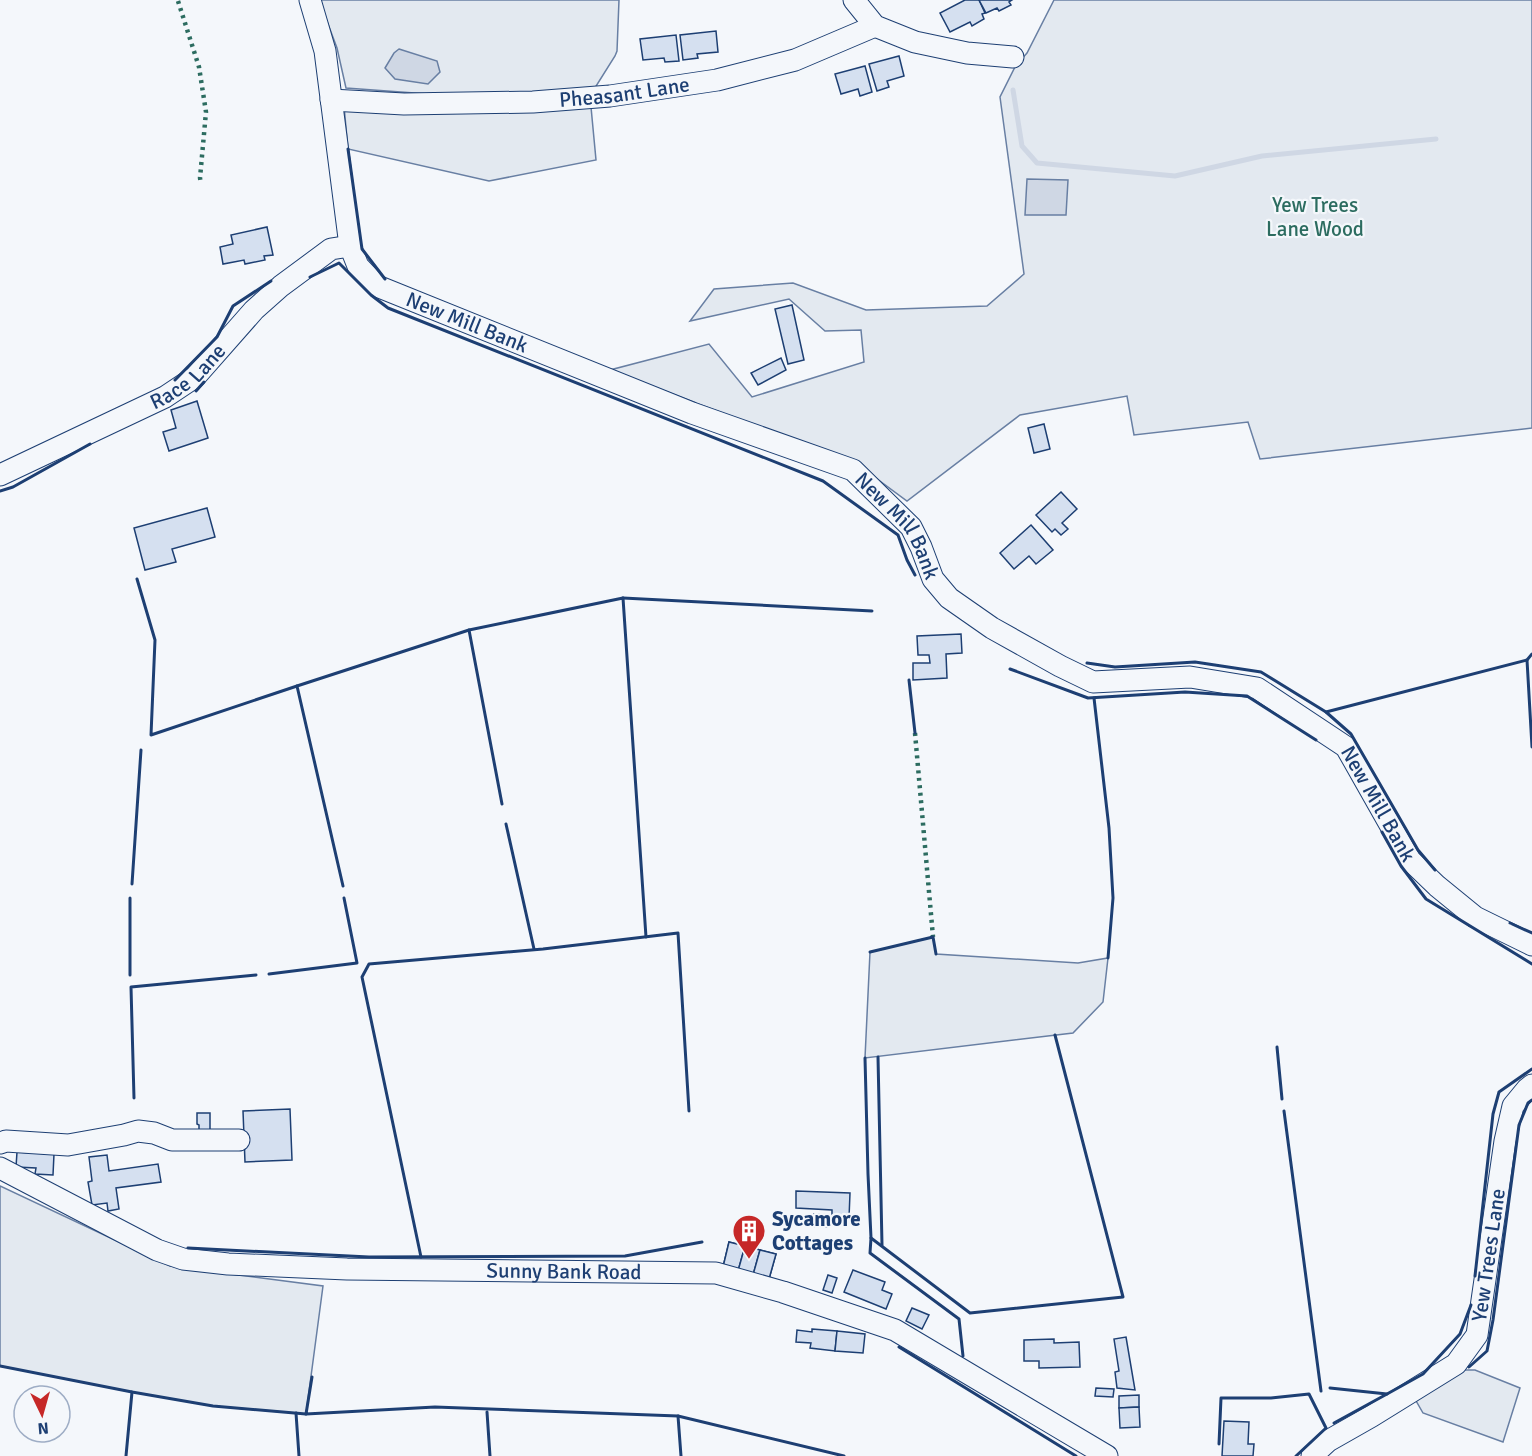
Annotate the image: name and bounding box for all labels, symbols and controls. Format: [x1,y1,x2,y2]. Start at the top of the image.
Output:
street label: Pheasant Lane [558,71,691,113]
park label: Yew Trees Lane Wood [1266,192,1364,242]
street label: New Mill Bank [402,286,532,359]
street label: Race Lane [146,338,231,415]
street label: New Mill Bank [850,466,945,583]
street label: New Mill Bank [1335,741,1421,867]
street label: Yew Trees Lane [1466,1187,1511,1323]
place label: Sycamore Cottages [772,1206,861,1256]
building icon: Sycamore Cottages [731,1213,767,1260]
street label: Sunny Bank Road [486,1258,642,1285]
north arrow [12,1384,72,1444]
text: N [37,1417,50,1438]

